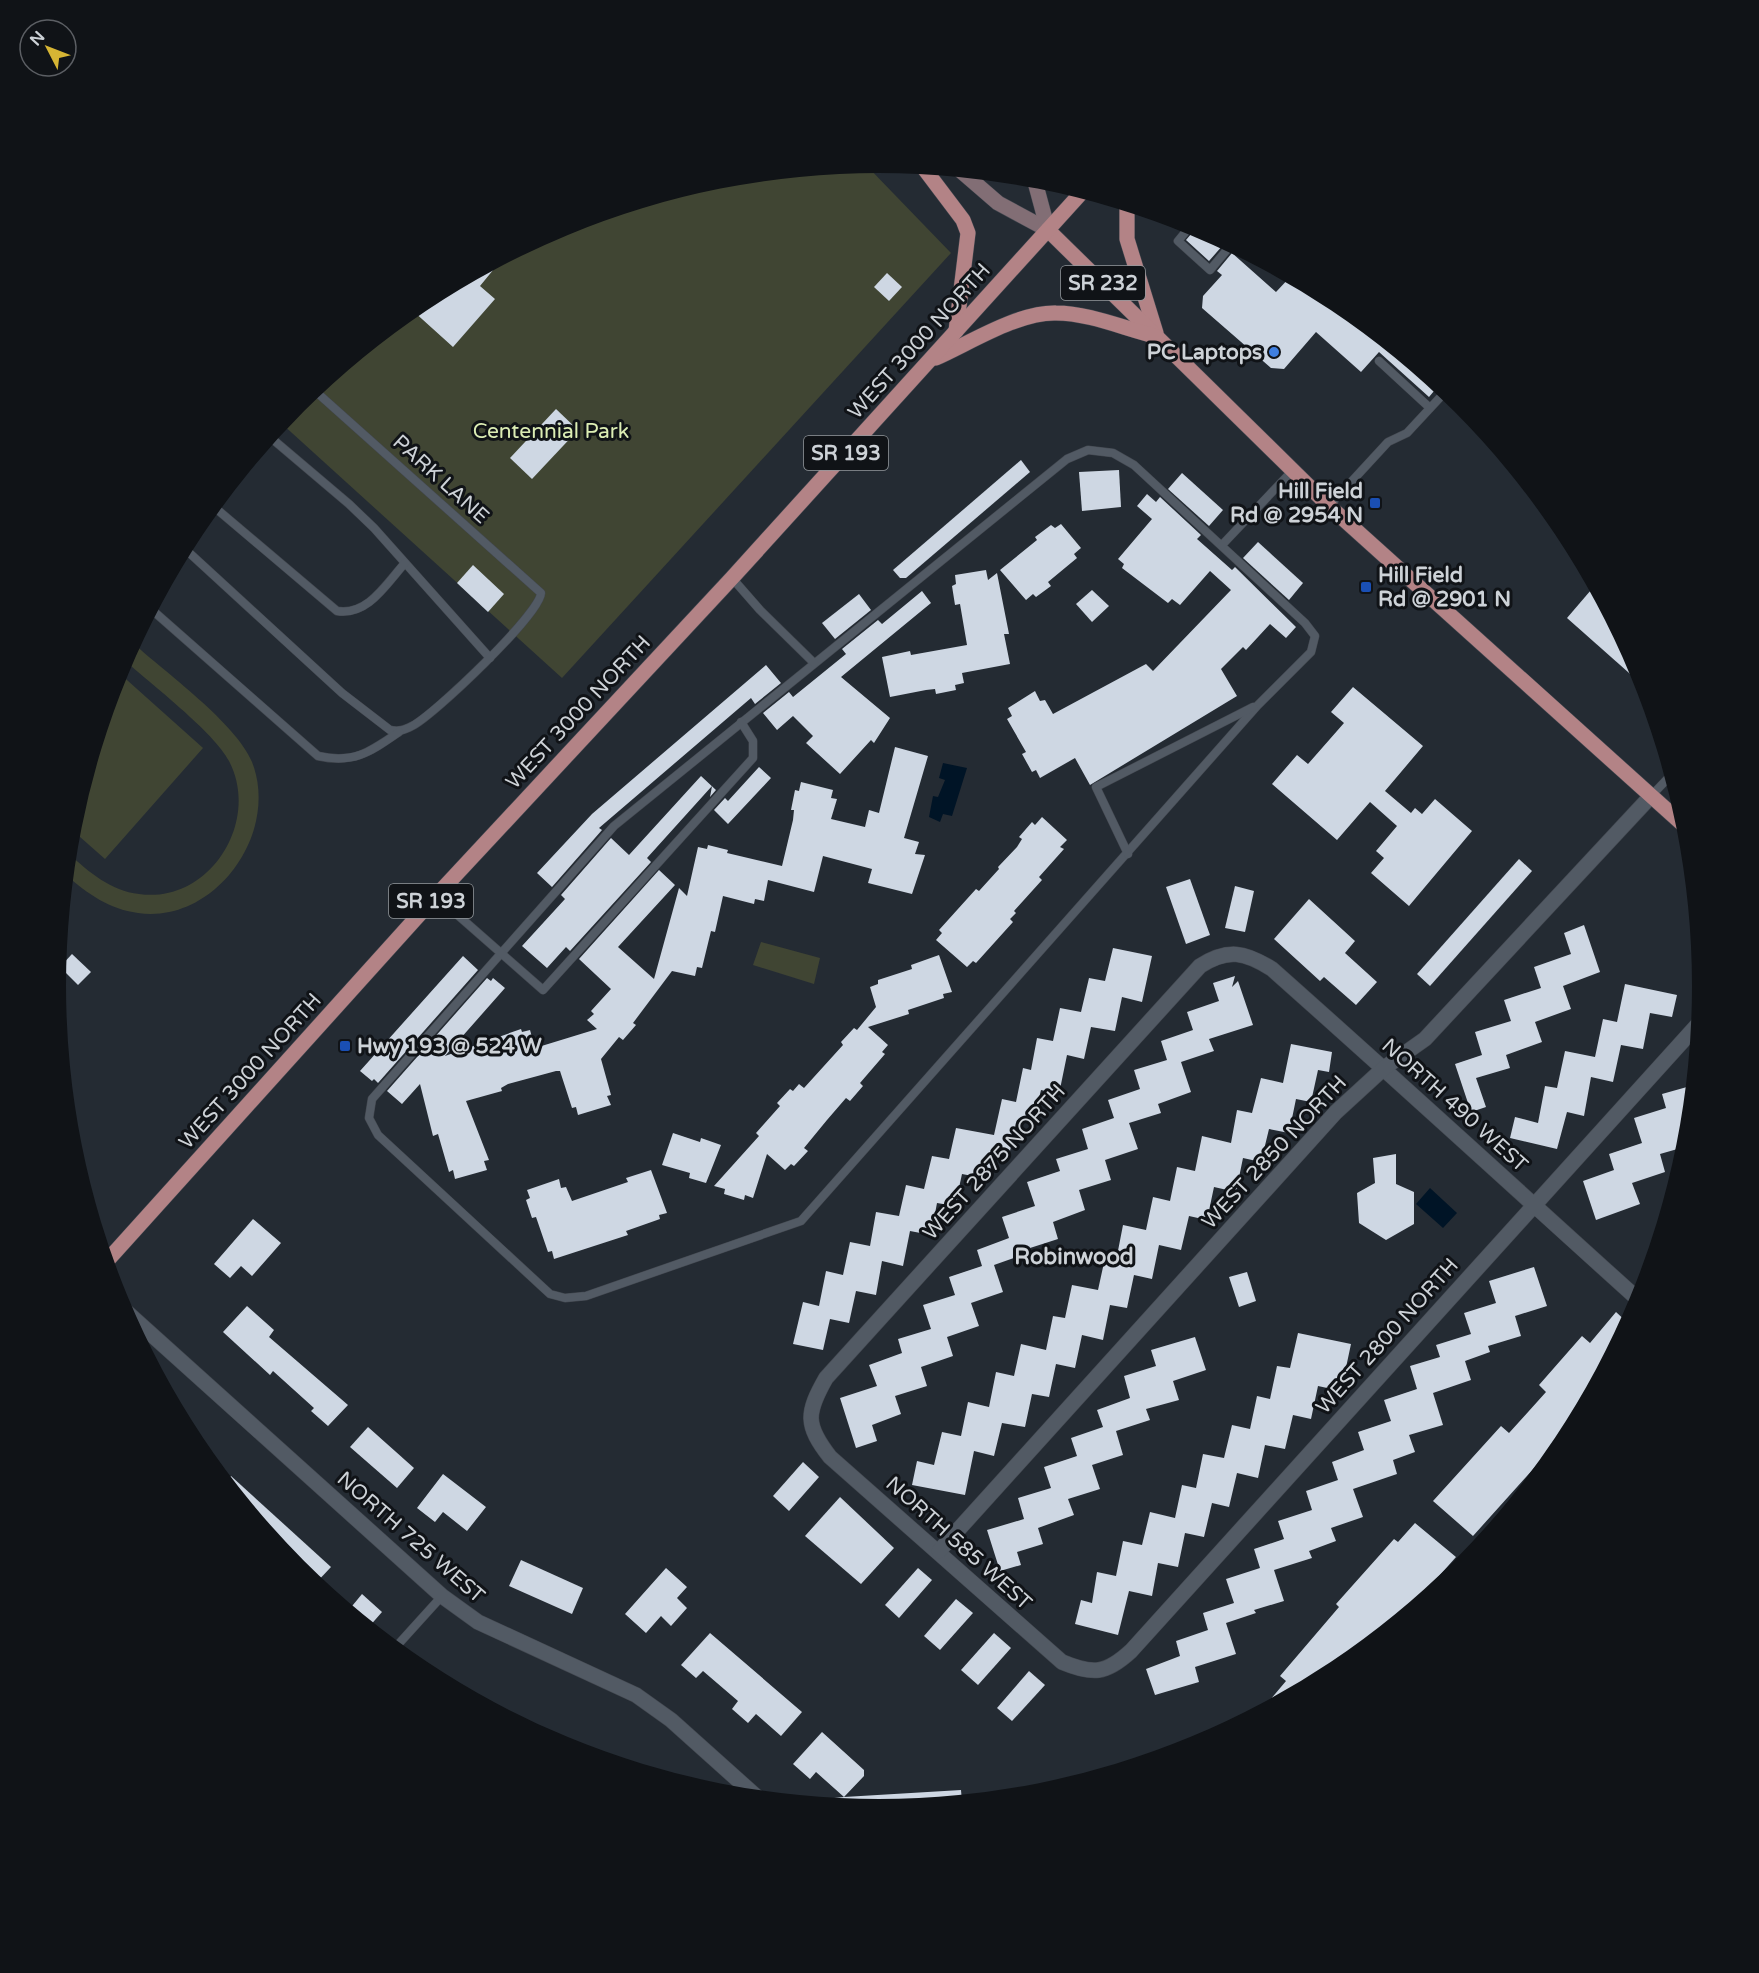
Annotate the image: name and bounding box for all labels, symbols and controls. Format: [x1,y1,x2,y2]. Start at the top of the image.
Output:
north arrow [18,18,78,78]
text: N [26,27,49,50]
street label: WEST 3000 NORTH [843,258,996,424]
road number: SR 232 [1061,266,1145,300]
place label: PC Laptops [1147,340,1262,365]
marker: PC Laptops [1267,345,1281,359]
park label: Centennial Park [473,419,629,444]
street label: PARK LANE [387,430,494,529]
road number: SR 193 [804,436,888,470]
place label: Hill Field Rd @ 2954 N [1230,479,1363,528]
marker: Hill Field Rd @ 2954 N [1368,496,1382,510]
place label: Hill Field Rd @ 2901 N [1378,563,1511,612]
marker: Hill Field Rd @ 2901 N [1359,580,1373,594]
street label: WEST 3000 NORTH [501,630,656,794]
road number: SR 193 [389,884,473,918]
street label: WEST 3000 NORTH [174,988,327,1154]
street label: NORTH 490 WEST [1377,1033,1533,1178]
place label: Hwy 193 @ 524 W [357,1034,542,1059]
marker: Hwy 193 @ 524 W [338,1039,352,1053]
street label: WEST 2850 NORTH [1197,1070,1352,1234]
street label: WEST 2875 NORTH [918,1079,1071,1245]
district label: Robinwood [1014,1244,1134,1270]
street label: WEST 2800 NORTH [1311,1253,1464,1419]
street label: NORTH 725 WEST [332,1466,490,1608]
street label: NORTH 585 WEST [881,1471,1037,1616]

